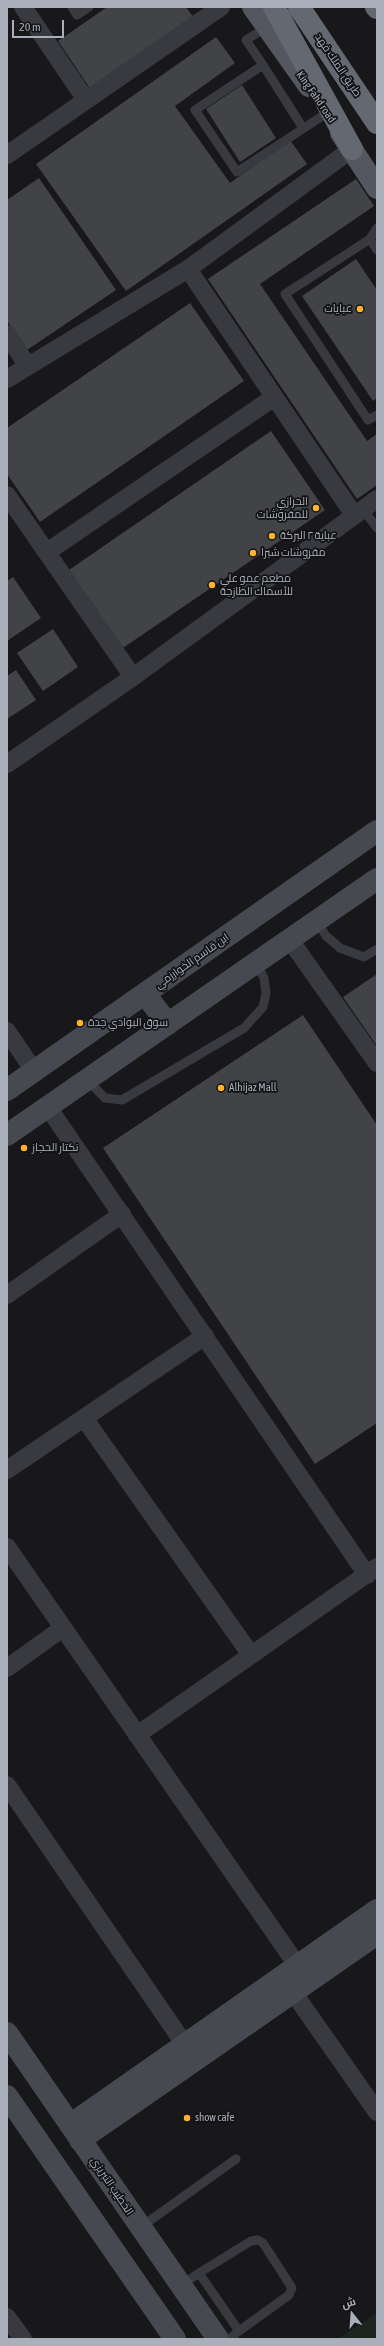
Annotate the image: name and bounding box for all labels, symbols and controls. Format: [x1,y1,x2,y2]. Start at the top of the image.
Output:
scale bar [14,12,66,38]
text: 20 m [19,20,41,34]
street label: طريق الملك فهد [312,31,364,99]
street label: King Fahd road [293,69,339,125]
place label: عبايات [324,302,352,316]
marker: عبايات [355,304,365,314]
place label: الحرازي للمفروشات [257,495,308,521]
marker: الحرازي للمفروشات [311,503,321,513]
place label: عباية ٢ البركة [280,529,337,543]
marker: عباية ٢ البركة [267,531,277,541]
place label: مفروشات شبرا [261,546,326,560]
marker: مفروشات شبرا [248,548,258,558]
place label: مطعم عمو علي للأسماك الطازجة [220,572,293,598]
marker: مطعم عمو علي للأسماك الطازجة [207,580,217,590]
street label: ابن قاسم الخوارزمي [152,931,232,991]
place label: سوق البوادي جدة [88,1016,168,1030]
marker: سوق البوادي جدة [75,1018,85,1028]
place label: Alhijaz Mall [229,1081,277,1095]
marker: Alhijaz Mall [216,1083,226,1093]
place label: نكتار الحجاز [32,1141,78,1155]
marker: نكتار الحجاز [19,1143,29,1153]
place label: show cafe [195,2111,235,2125]
marker: show cafe [182,2113,192,2123]
street label: الخطيب التبريزي [88,2154,136,2218]
north arrow [332,2294,372,2334]
text: ش [340,2295,357,2310]

